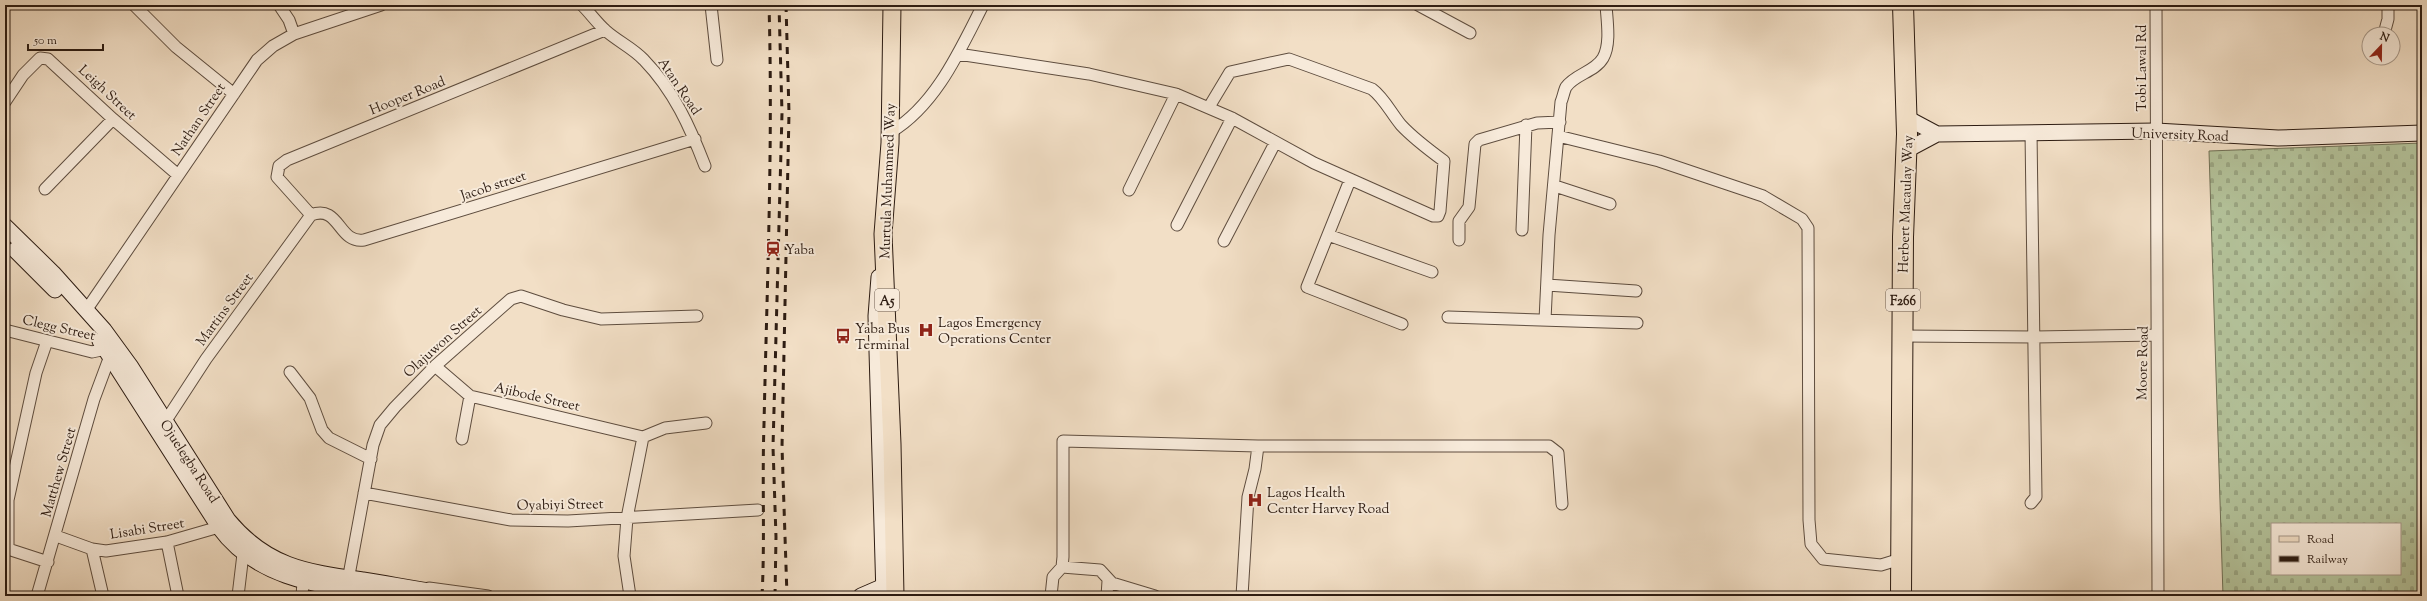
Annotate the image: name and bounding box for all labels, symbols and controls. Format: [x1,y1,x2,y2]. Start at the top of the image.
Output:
street label: Tobi Lawal Rd [2133,25,2153,111]
scale bar [28,26,103,52]
north arrow [2361,26,2401,66]
text: N [2376,28,2392,47]
text: 50 m [33,32,57,50]
street label: Atan Road [652,54,705,120]
street label: Leigh Street [73,61,140,126]
street label: Hooper Road [367,73,449,121]
street label: Nathan Street [168,79,232,161]
street label: Murtula Muhammed Way [876,103,902,259]
street label: University Road [2131,124,2229,148]
street label: Herbert Macaulay Way [1895,135,1919,273]
street label: Jacob street [457,167,529,207]
station icon: Yaba [764,240,782,258]
place label: Yaba [785,241,815,261]
street label: Martins Street [192,269,259,351]
road number: A5 [875,289,899,311]
road number: F266 [1886,289,1920,311]
street label: Olajuwon Street [400,302,487,383]
street label: Clegg Street [20,311,97,347]
place label: Lagos Emergency Operations Center [938,314,1052,350]
place label: Yaba Bus Terminal [855,320,910,356]
hospital icon: Lagos Emergency Operations Center [917,321,935,339]
street label: Moore Road [2133,326,2155,400]
bus stop icon: Yaba Bus Terminal [834,327,852,345]
street label: Ajibode Street [492,378,582,418]
street label: Ojuelegba Road [154,416,223,508]
street label: Matthew Street [38,425,82,520]
place label: Lagos Health Center Harvey Road [1267,484,1389,520]
hospital icon: Lagos Health Center Harvey Road [1246,491,1264,509]
street label: Oyabiyi Street [516,495,604,517]
street label: Lisabi Street [109,514,186,546]
legend [2271,523,2401,575]
text: Road [2307,531,2334,549]
text: Railway [2307,551,2348,569]

